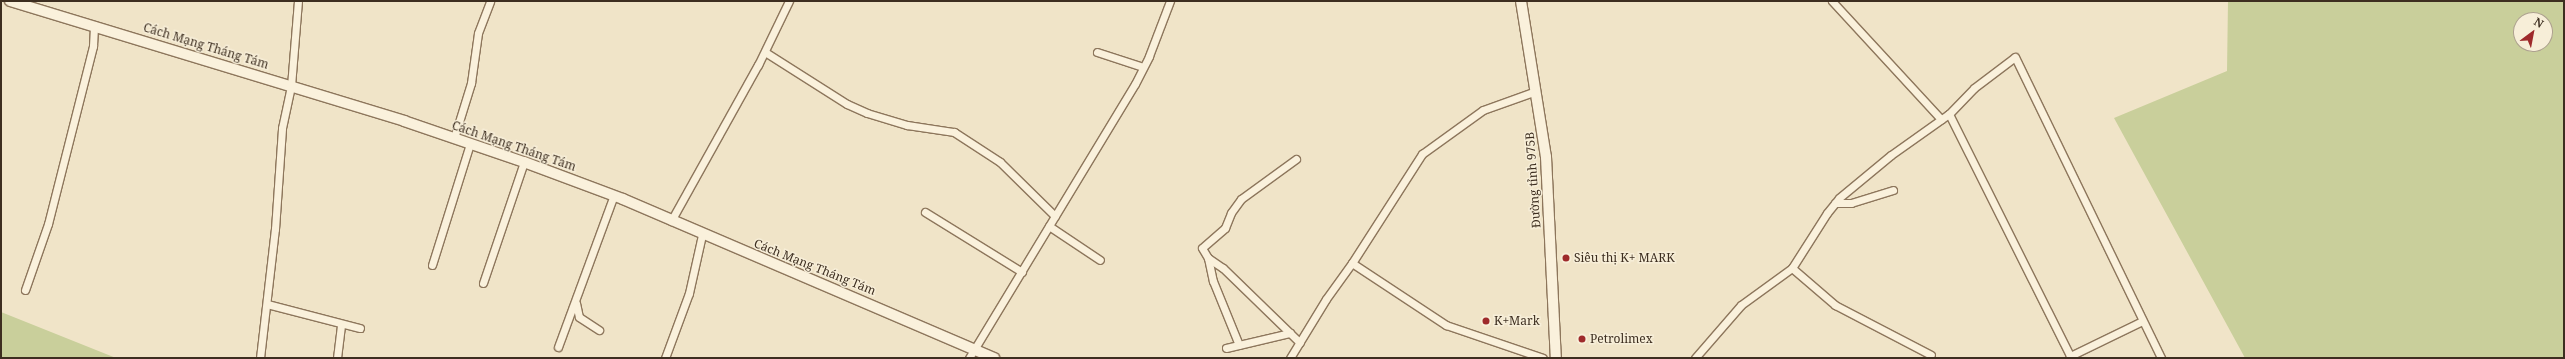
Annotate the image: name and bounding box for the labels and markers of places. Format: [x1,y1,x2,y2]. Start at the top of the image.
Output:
place label: Siêu thị K+ MARK [1574,251,1675,265]
marker: Siêu thị K+ MARK [1561,253,1571,263]
place label: K+Mark [1494,314,1540,328]
marker: K+Mark [1481,316,1491,326]
place label: Petrolimex [1590,332,1653,346]
marker: Petrolimex [1577,334,1587,344]

